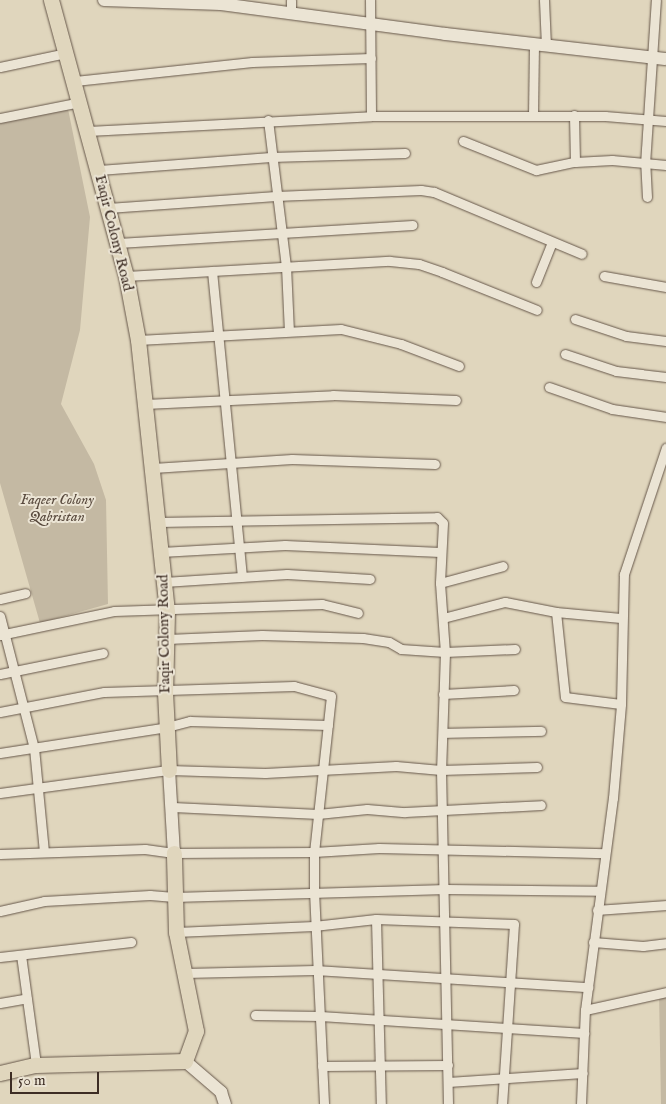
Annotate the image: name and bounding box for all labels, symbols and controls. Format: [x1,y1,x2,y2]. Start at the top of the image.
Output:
street label: Faqir Colony Road [91,173,137,293]
park label: Faqeer Colony Qabristan [20,490,94,525]
street label: Faqir Colony Road [154,574,174,694]
scale bar [12,1062,101,1094]
text: 50 m [18,1071,46,1090]

